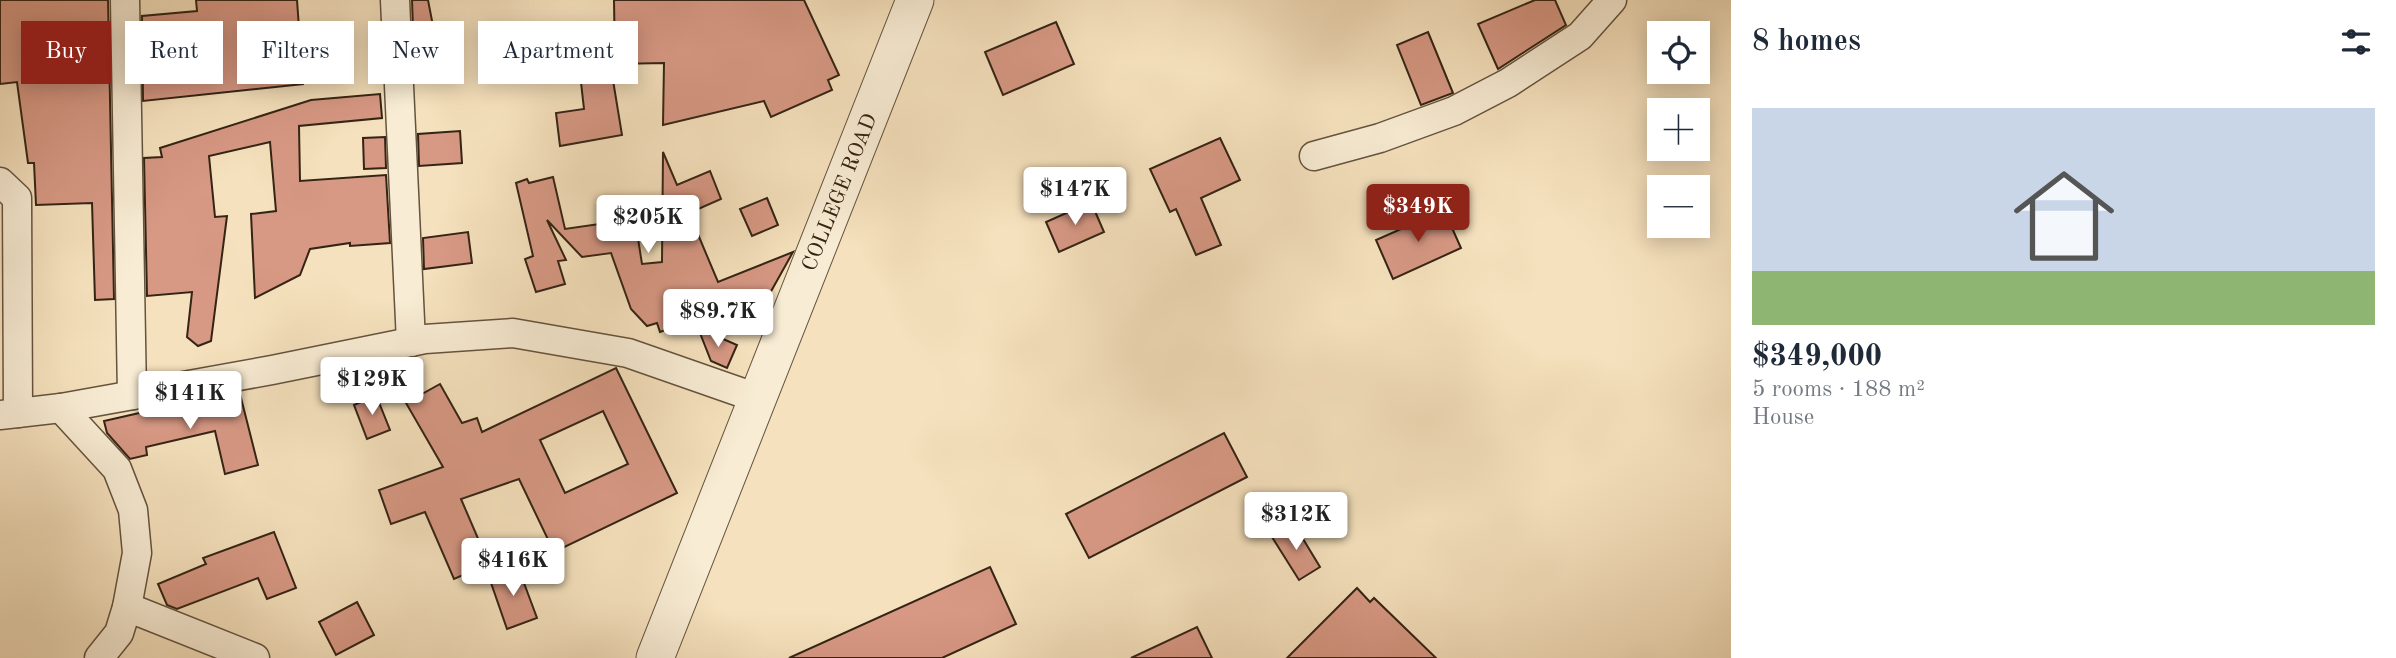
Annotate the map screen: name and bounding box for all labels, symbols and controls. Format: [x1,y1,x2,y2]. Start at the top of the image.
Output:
chip: Buy [21,21,111,84]
chip: Rent [125,21,223,84]
chip: Filters [237,21,354,84]
chip: New [368,21,464,84]
chip: Apartment [478,21,638,84]
map controls [1647,21,1710,238]
button: locate [1647,21,1710,84]
icon: filters [2337,23,2375,61]
text: 8 homes [1752,27,1861,57]
button: + [1647,98,1710,161]
street label: COLLEGE ROAD [799,111,882,274]
icon: home [2001,153,2127,279]
pin: $147K [1026,168,1124,227]
button: − [1647,175,1710,238]
text: $147K [1039,178,1111,201]
pin: $349K [1369,184,1467,244]
text: $349K [1382,195,1454,218]
pin: $205K [599,196,697,255]
text: $205K [612,206,684,229]
pin: $89.7K [661,290,775,349]
text: $89.7K [679,300,757,323]
text: $349,000 [1752,342,1882,372]
pin: $129K [323,358,421,417]
text: $129K [336,368,408,391]
pin: $141K [141,372,239,431]
text: 5 rooms · 188 m² [1752,378,1925,401]
text: $141K [154,382,226,405]
text: House [1752,406,1814,429]
pin: $312K [1247,492,1345,552]
text: $312K [1260,503,1332,526]
pin: $416K [464,538,562,598]
text: $416K [477,549,549,572]

